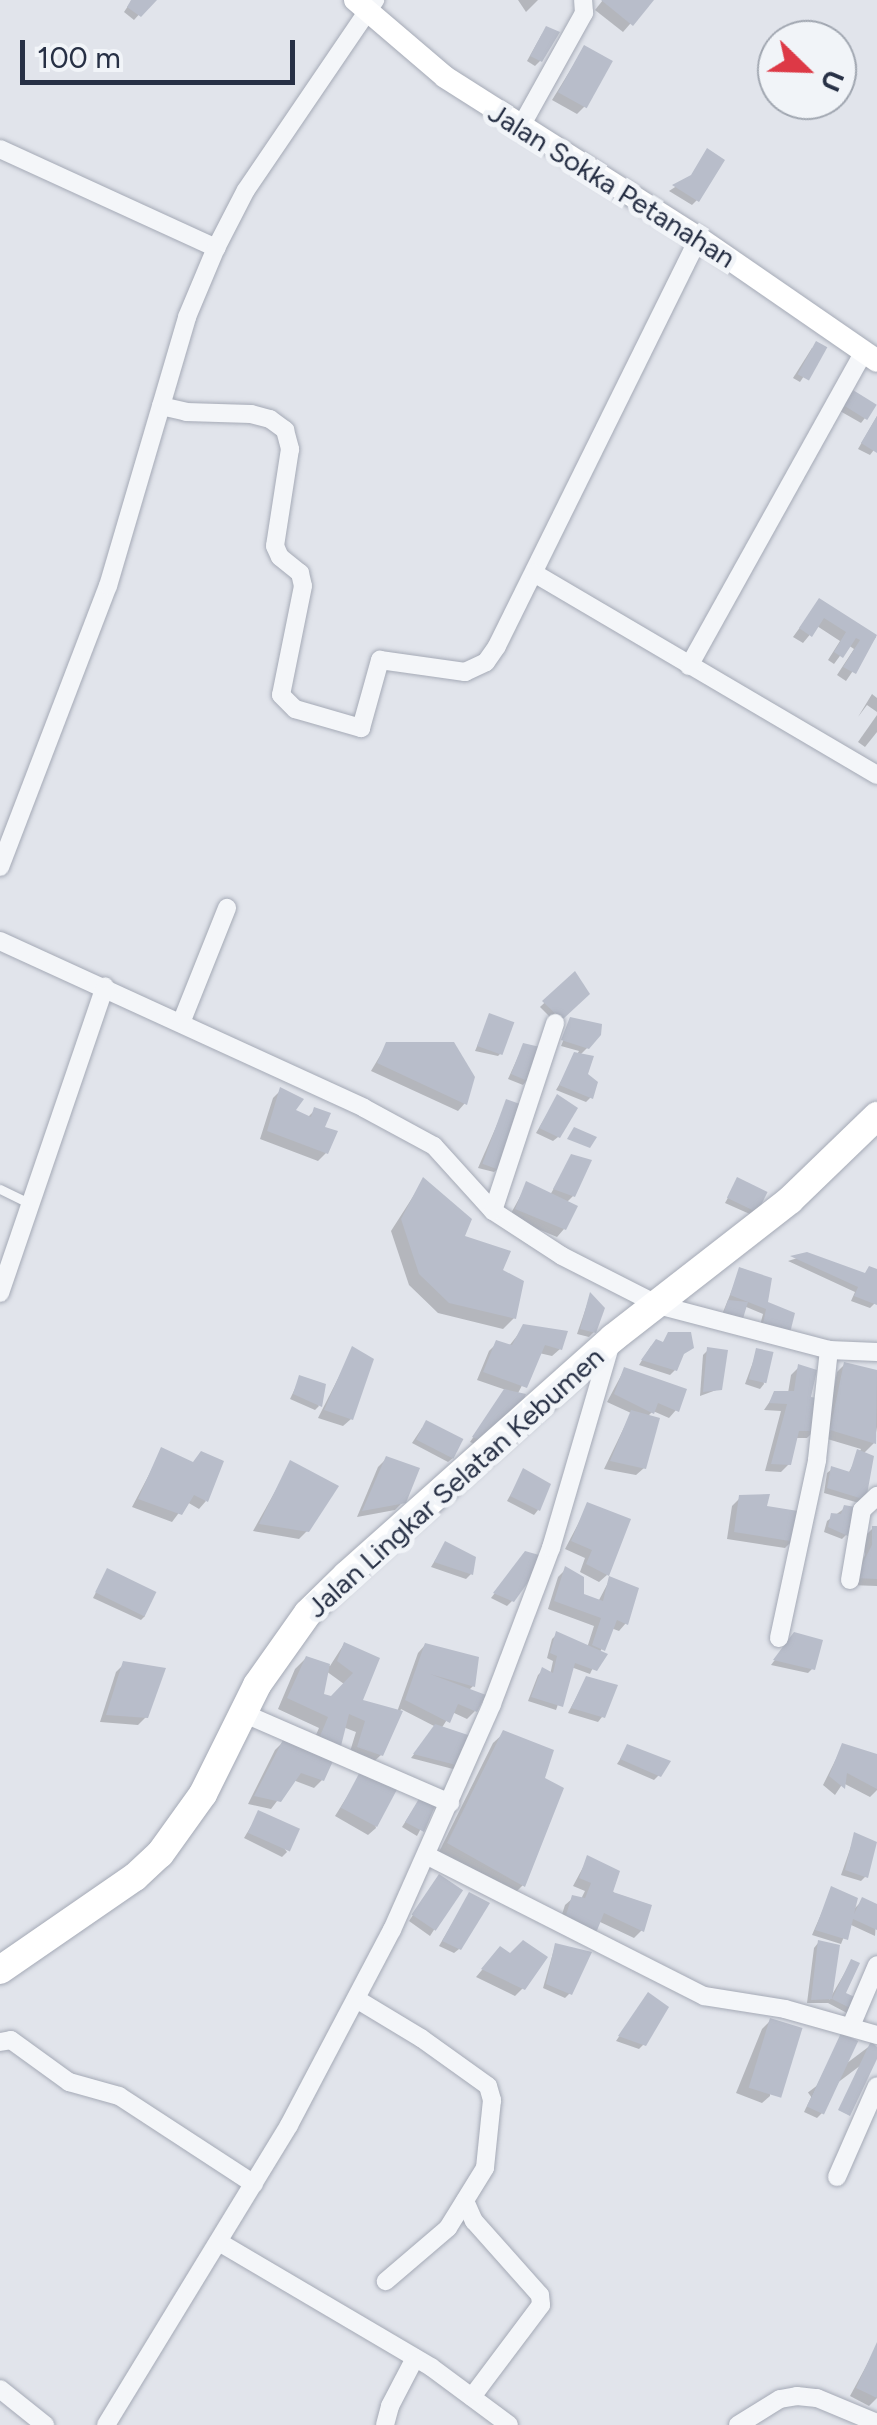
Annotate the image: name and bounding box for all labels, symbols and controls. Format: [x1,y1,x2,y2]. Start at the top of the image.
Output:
scale bar [25,20,300,82]
north arrow [757,20,857,120]
text: 100 m [37,39,121,76]
text: U [813,65,852,97]
street label: Jalan Sokka Petanahan [482,95,742,275]
street label: Jalan Lingkar Selatan Kebumen [300,1340,610,1624]

